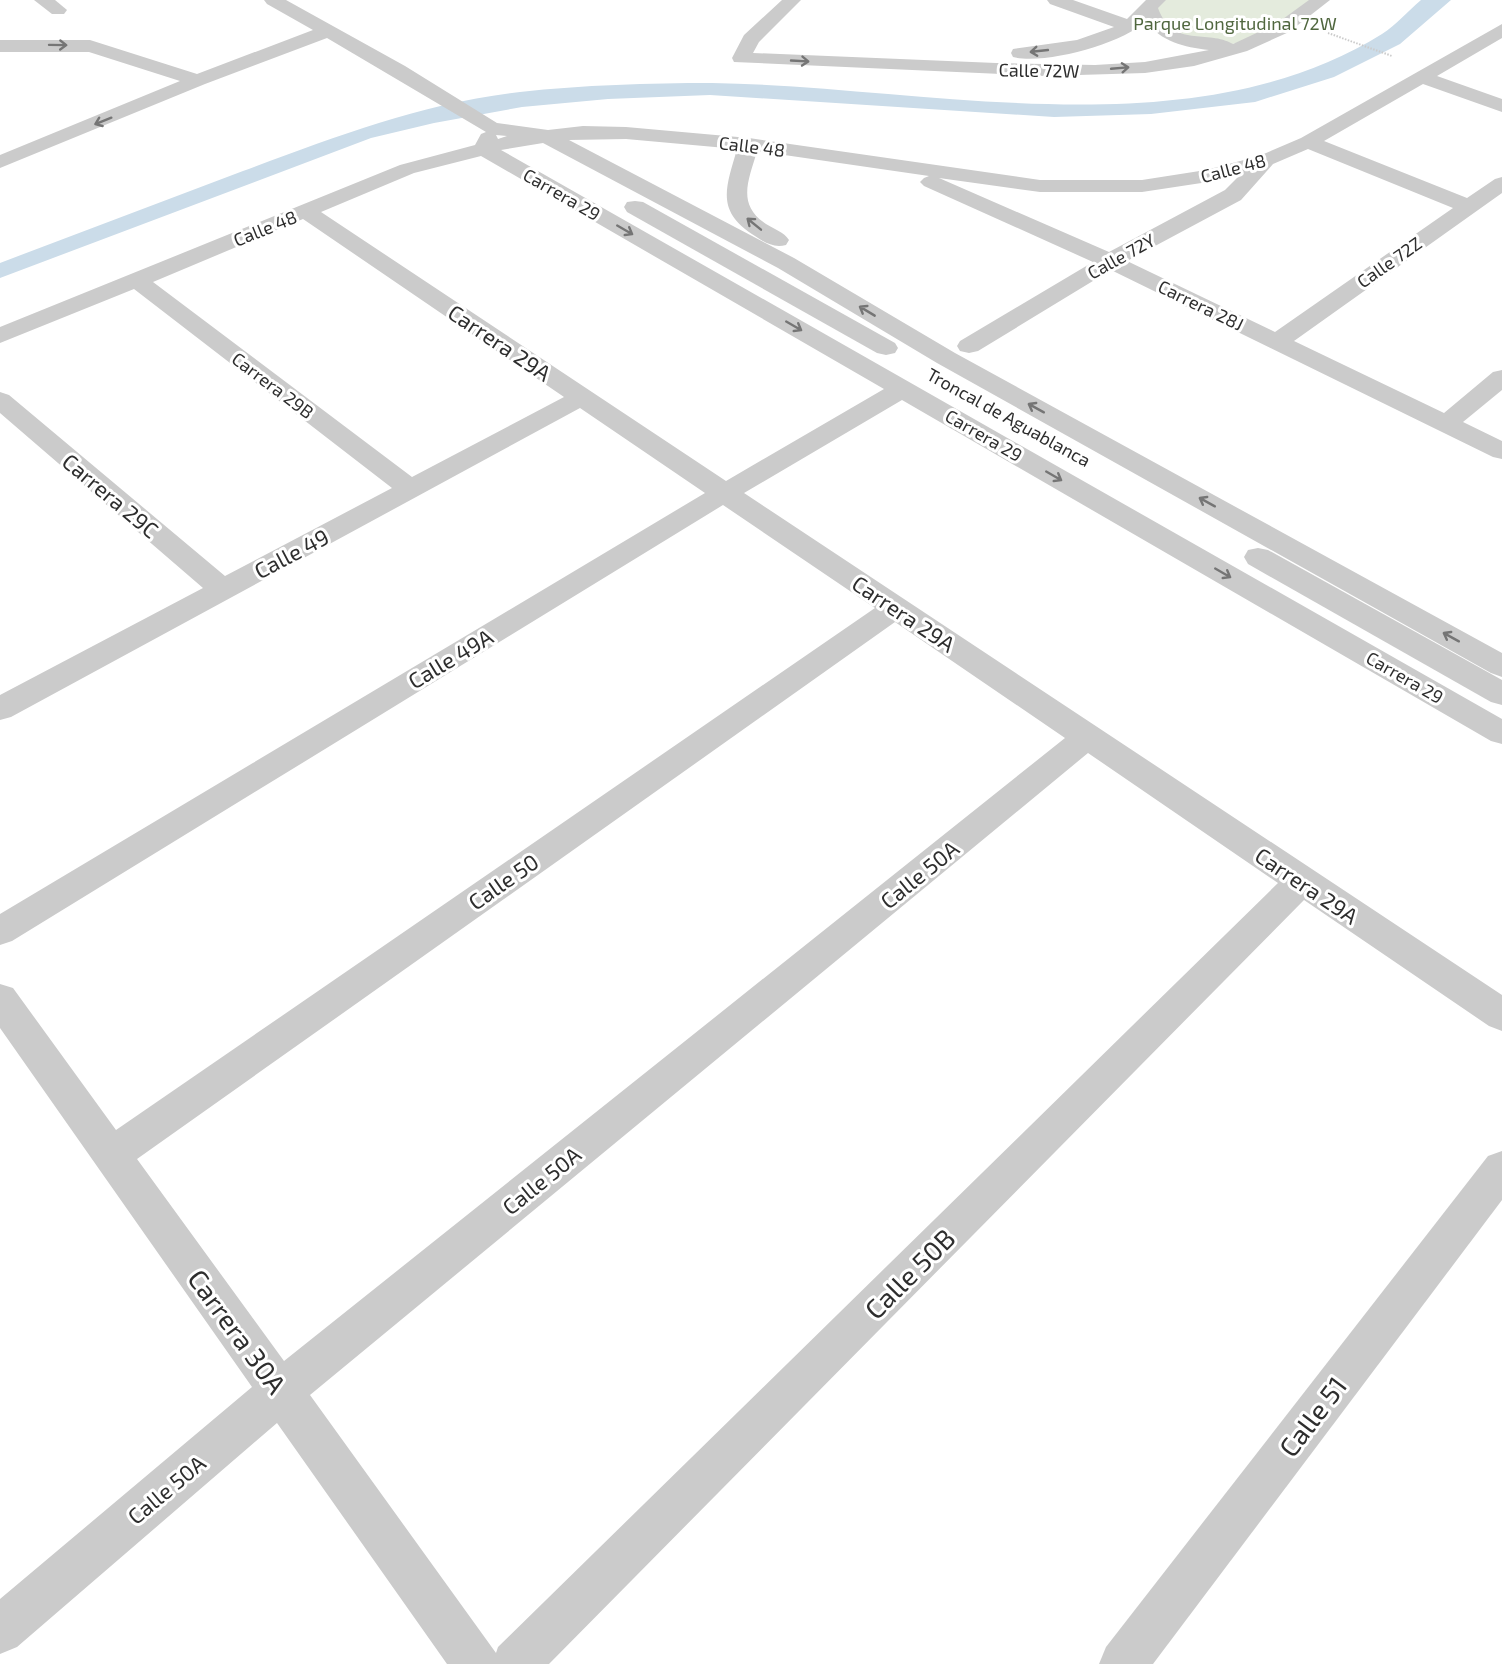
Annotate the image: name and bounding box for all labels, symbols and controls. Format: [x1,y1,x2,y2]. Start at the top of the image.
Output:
park label: Parque Longitudinal 72W [1133,12,1337,34]
one-way arrow [48,40,68,51]
one-way arrow [1030,46,1050,57]
one-way arrow [789,55,809,66]
street label: Calle 72W [998,58,1080,82]
one-way arrow [1110,63,1130,74]
one-way arrow [94,116,113,127]
street label: Calle 48 [718,131,786,161]
street label: Calle 48 [1198,149,1268,187]
street label: Carrera 29 [519,163,605,225]
street label: Calle 48 [230,205,300,251]
one-way arrow [746,217,762,230]
one-way arrow [615,225,633,236]
street label: Calle 72Y [1083,228,1159,284]
street label: Calle 72Z [1352,232,1426,292]
street label: Carrera 28J [1155,275,1247,335]
street label: Carrera 29A [444,298,557,386]
one-way arrow [859,305,876,317]
one-way arrow [785,321,802,333]
street label: Carrera 29B [228,347,318,423]
street label: Troncal de Aguablanca [923,363,1095,471]
one-way arrow [1028,402,1045,414]
street label: Carrera 29 [941,404,1027,466]
street label: Carrera 29C [58,447,164,543]
one-way arrow [1045,470,1062,482]
one-way arrow [1199,496,1216,508]
street label: Calle 49 [249,523,333,583]
one-way arrow [1214,567,1231,579]
street label: Carrera 29A [848,569,961,657]
street label: Calle 49A [403,622,497,693]
one-way arrow [1443,631,1460,643]
street label: Carrera 29 [1362,646,1448,708]
street label: Calle 50A [875,834,964,913]
street label: Carrera 29A [1251,841,1364,929]
street label: Calle 50 [463,848,543,914]
street label: Calle 50A [497,1140,586,1219]
street label: Calle 50B [857,1221,961,1325]
street label: Carrera 30A [182,1263,294,1400]
street label: Calle 51 [1272,1370,1352,1462]
street label: Calle 50A [122,1449,210,1529]

